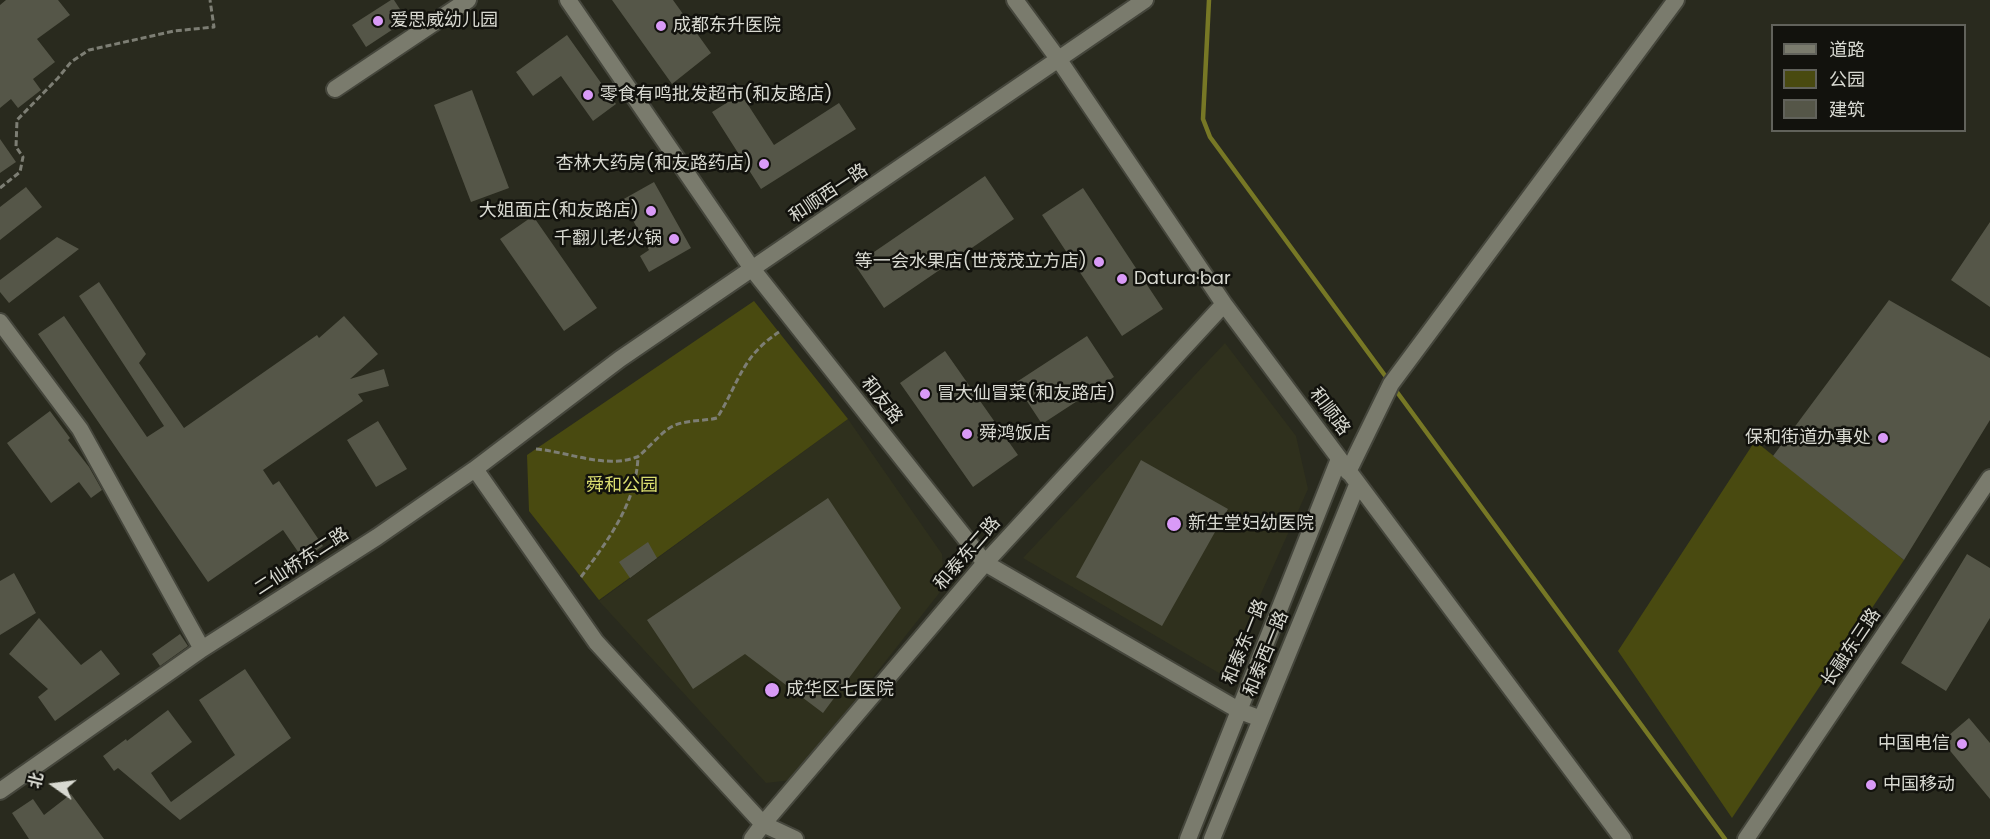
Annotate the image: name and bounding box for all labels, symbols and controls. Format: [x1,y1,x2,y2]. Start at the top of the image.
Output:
place label: 爱思威幼儿园 [390,10,498,32]
marker: 爱思威幼儿园 [371,14,385,28]
place label: 成都东升医院 [673,15,781,37]
marker: 成都东升医院 [654,19,668,33]
legend [1771,24,1966,132]
text: 道路 [1829,37,1865,62]
text: 公园 [1829,67,1865,92]
place label: 零食有鸣批发超市(和友路店) [600,84,832,106]
marker: 零食有鸣批发超市(和友路店) [581,88,595,102]
text: 建筑 [1829,97,1865,122]
place label: 杏林大药房(和友路药店) [556,153,752,175]
marker: 杏林大药房(和友路药店) [757,157,771,171]
street label: 和顺西一路 [786,160,872,228]
place label: 大姐面庄(和友路店) [479,200,639,222]
marker: 大姐面庄(和友路店) [644,204,658,218]
place label: 千翻儿老火锅 [554,228,662,250]
marker: 千翻儿老火锅 [667,232,681,246]
place label: 等一会水果店(世茂茂立方店) [855,251,1087,273]
marker: 等一会水果店(世茂茂立方店) [1092,255,1106,269]
place label: Datura·bar [1134,268,1231,290]
marker: Datura·bar [1115,272,1129,286]
street label: 和友路 [856,373,906,429]
place label: 冒大仙冒菜(和友路店) [937,383,1115,405]
street label: 和顺路 [1304,384,1354,440]
marker: 冒大仙冒菜(和友路店) [918,387,932,401]
place label: 舜鸿饭店 [979,423,1051,445]
marker: 舜鸿饭店 [960,427,974,441]
place label: 保和街道办事处 [1745,427,1871,449]
marker: 保和街道办事处 [1876,431,1890,445]
park label: 舜和公园 [586,475,658,497]
street label: 和泰东二路 [930,513,1006,595]
place label: 新生堂妇幼医院 [1188,513,1314,535]
marker: 新生堂妇幼医院 [1165,515,1183,533]
street label: 二仙桥东二路 [251,524,353,600]
street label: 和泰东一路 [1219,596,1273,688]
street label: 长融东三路 [1818,605,1886,691]
street label: 和泰西一路 [1240,608,1294,700]
place label: 成华区七医院 [786,679,894,701]
marker: 成华区七医院 [763,681,781,699]
place label: 中国电信 [1878,733,1950,755]
marker: 中国电信 [1955,737,1969,751]
north arrow [24,755,84,815]
text: 北 [23,770,49,791]
place label: 中国移动 [1883,774,1955,796]
marker: 中国移动 [1864,778,1878,792]

